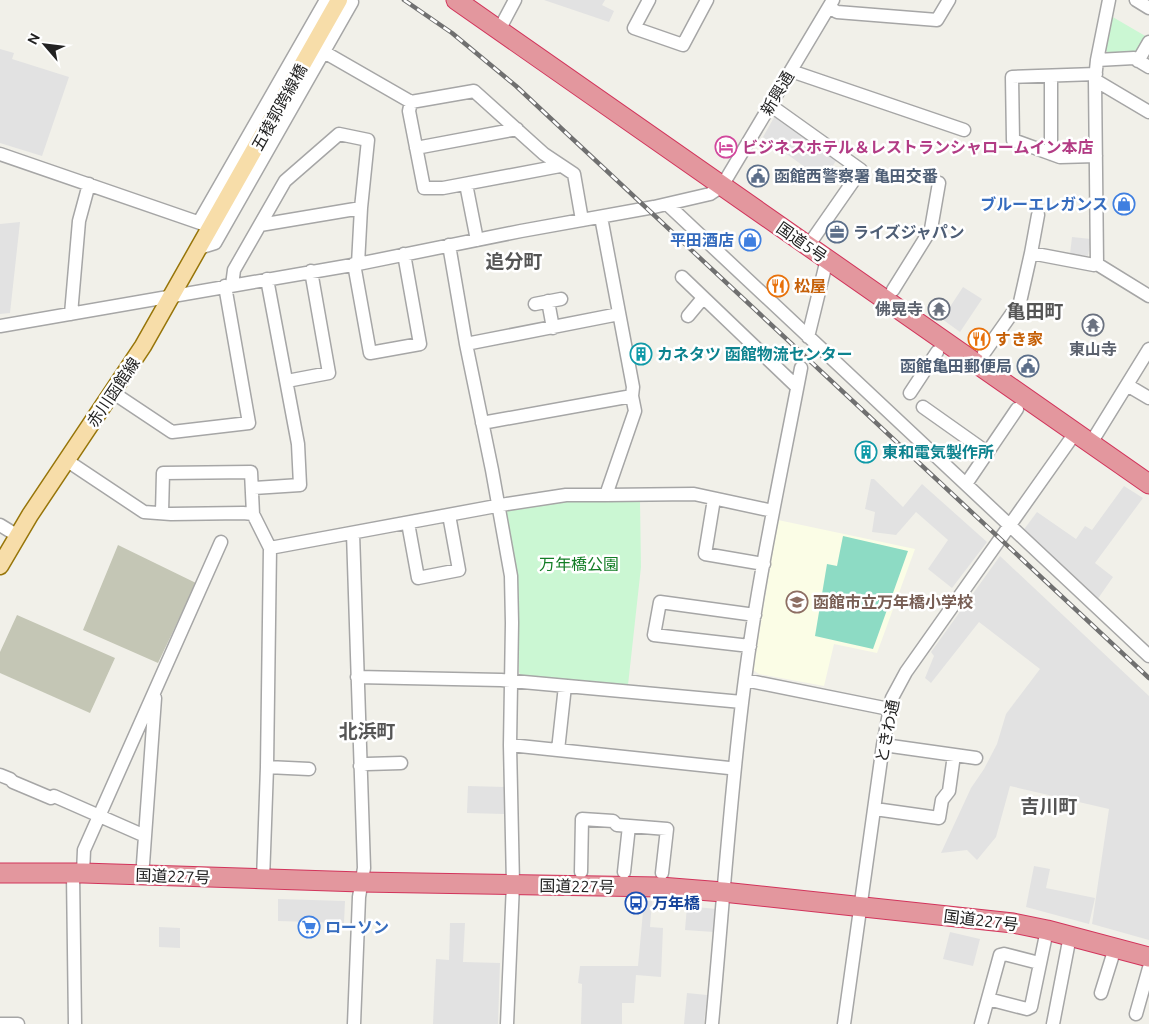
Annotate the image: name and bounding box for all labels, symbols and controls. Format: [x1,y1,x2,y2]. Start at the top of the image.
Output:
north arrow [20,20,70,70]
text: N [24,31,43,47]
street label: 五稜郭跨線橋 [248,61,310,153]
street label: 新興通 [757,68,797,118]
hotel icon: ビジネスホテル＆レストランシャロームイン本店 [714,135,738,159]
place label: ビジネスホテル＆レストランシャロームイン本店 [742,138,1094,156]
public building icon: 函館西警察署 亀田交番 [746,164,770,188]
place label: 函館西警察署 亀田交番 [774,167,938,185]
shop icon: ブルーエレガンス [1112,192,1136,216]
place label: ブルーエレガンス [980,195,1108,213]
street label: 国道5号 [773,218,831,266]
office icon: ライズジャパン [825,220,849,244]
place label: ライズジャパン [853,223,965,241]
shop icon: 平田酒店 [738,228,762,252]
place label: 平田酒店 [670,231,734,249]
district label: 追分町 [485,250,543,272]
restaurant icon: 松屋 [766,274,790,298]
place label: 松屋 [794,277,826,295]
temple icon: 佛晃寺 [927,297,951,321]
place label: 佛晃寺 [875,300,923,318]
district label: 亀田町 [1006,300,1064,322]
temple icon: 東山寺 [1081,313,1105,337]
restaurant icon: すき家 [967,327,991,351]
place label: すき家 [995,330,1043,348]
place label: 東山寺 [1069,340,1117,358]
building icon: カネタツ 函館物流センター [629,342,653,366]
place label: カネタツ 函館物流センター [657,345,853,363]
street label: 赤川函館線 [83,354,143,430]
public building icon: 函館亀田郵便局 [1016,354,1040,378]
place label: 函館亀田郵便局 [900,357,1012,375]
building icon: 東和電気製作所 [854,440,878,464]
place label: 東和電気製作所 [882,443,994,461]
park label: 万年橋公園 [539,555,619,573]
school or university icon: 函館市立万年橋小学校 [785,590,809,614]
place label: 函館市立万年橋小学校 [813,593,973,611]
street label: ときわ通 [872,698,902,764]
district label: 北浜町 [338,720,396,742]
district label: 吉川町 [1020,795,1078,817]
street label: 国道227号 [135,866,211,886]
street label: 国道227号 [539,876,615,896]
bus stop icon: 万年橋 [624,891,648,915]
place label: 万年橋 [652,894,700,912]
street label: 国道227号 [943,906,1019,934]
supermarket icon: ローソン [297,915,321,939]
place label: ローソン [325,918,389,936]

